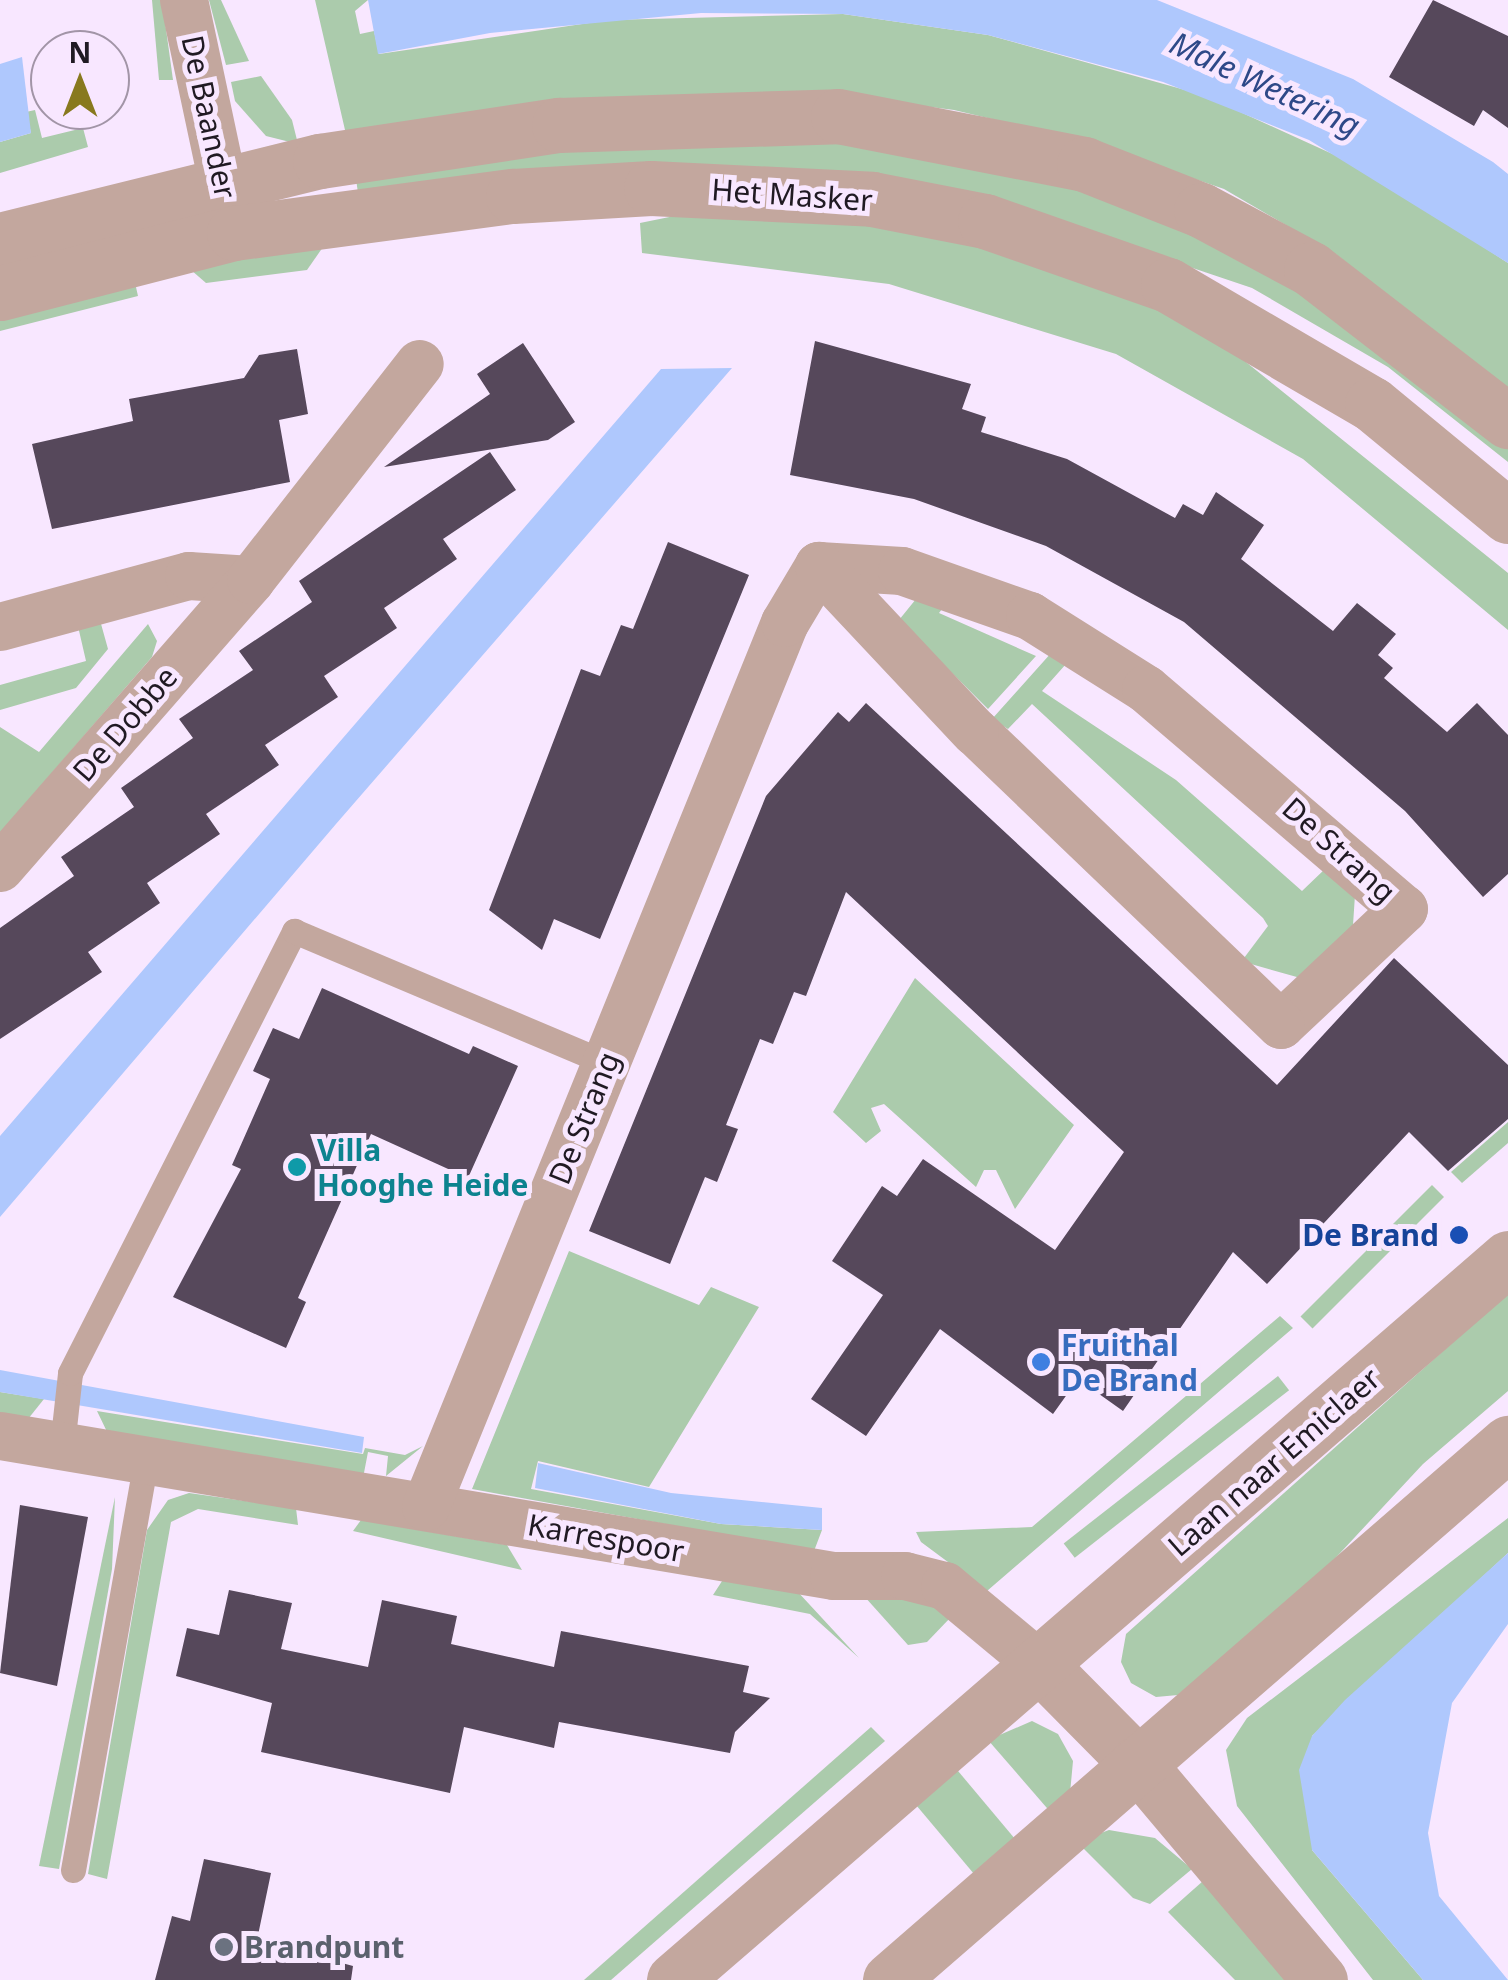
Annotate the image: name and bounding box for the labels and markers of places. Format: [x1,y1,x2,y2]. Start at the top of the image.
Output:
place label: Villa Hooghe Heide [317,1132,528,1202]
marker: Villa Hooghe Heide [286,1156,308,1178]
place label: De Brand [1302,1217,1439,1253]
marker: De Brand [1448,1224,1470,1246]
place label: Fruithal De Brand [1061,1327,1198,1398]
marker: Fruithal De Brand [1030,1351,1052,1373]
place label: Brandpunt [244,1929,404,1965]
marker: Brandpunt [213,1936,235,1958]

